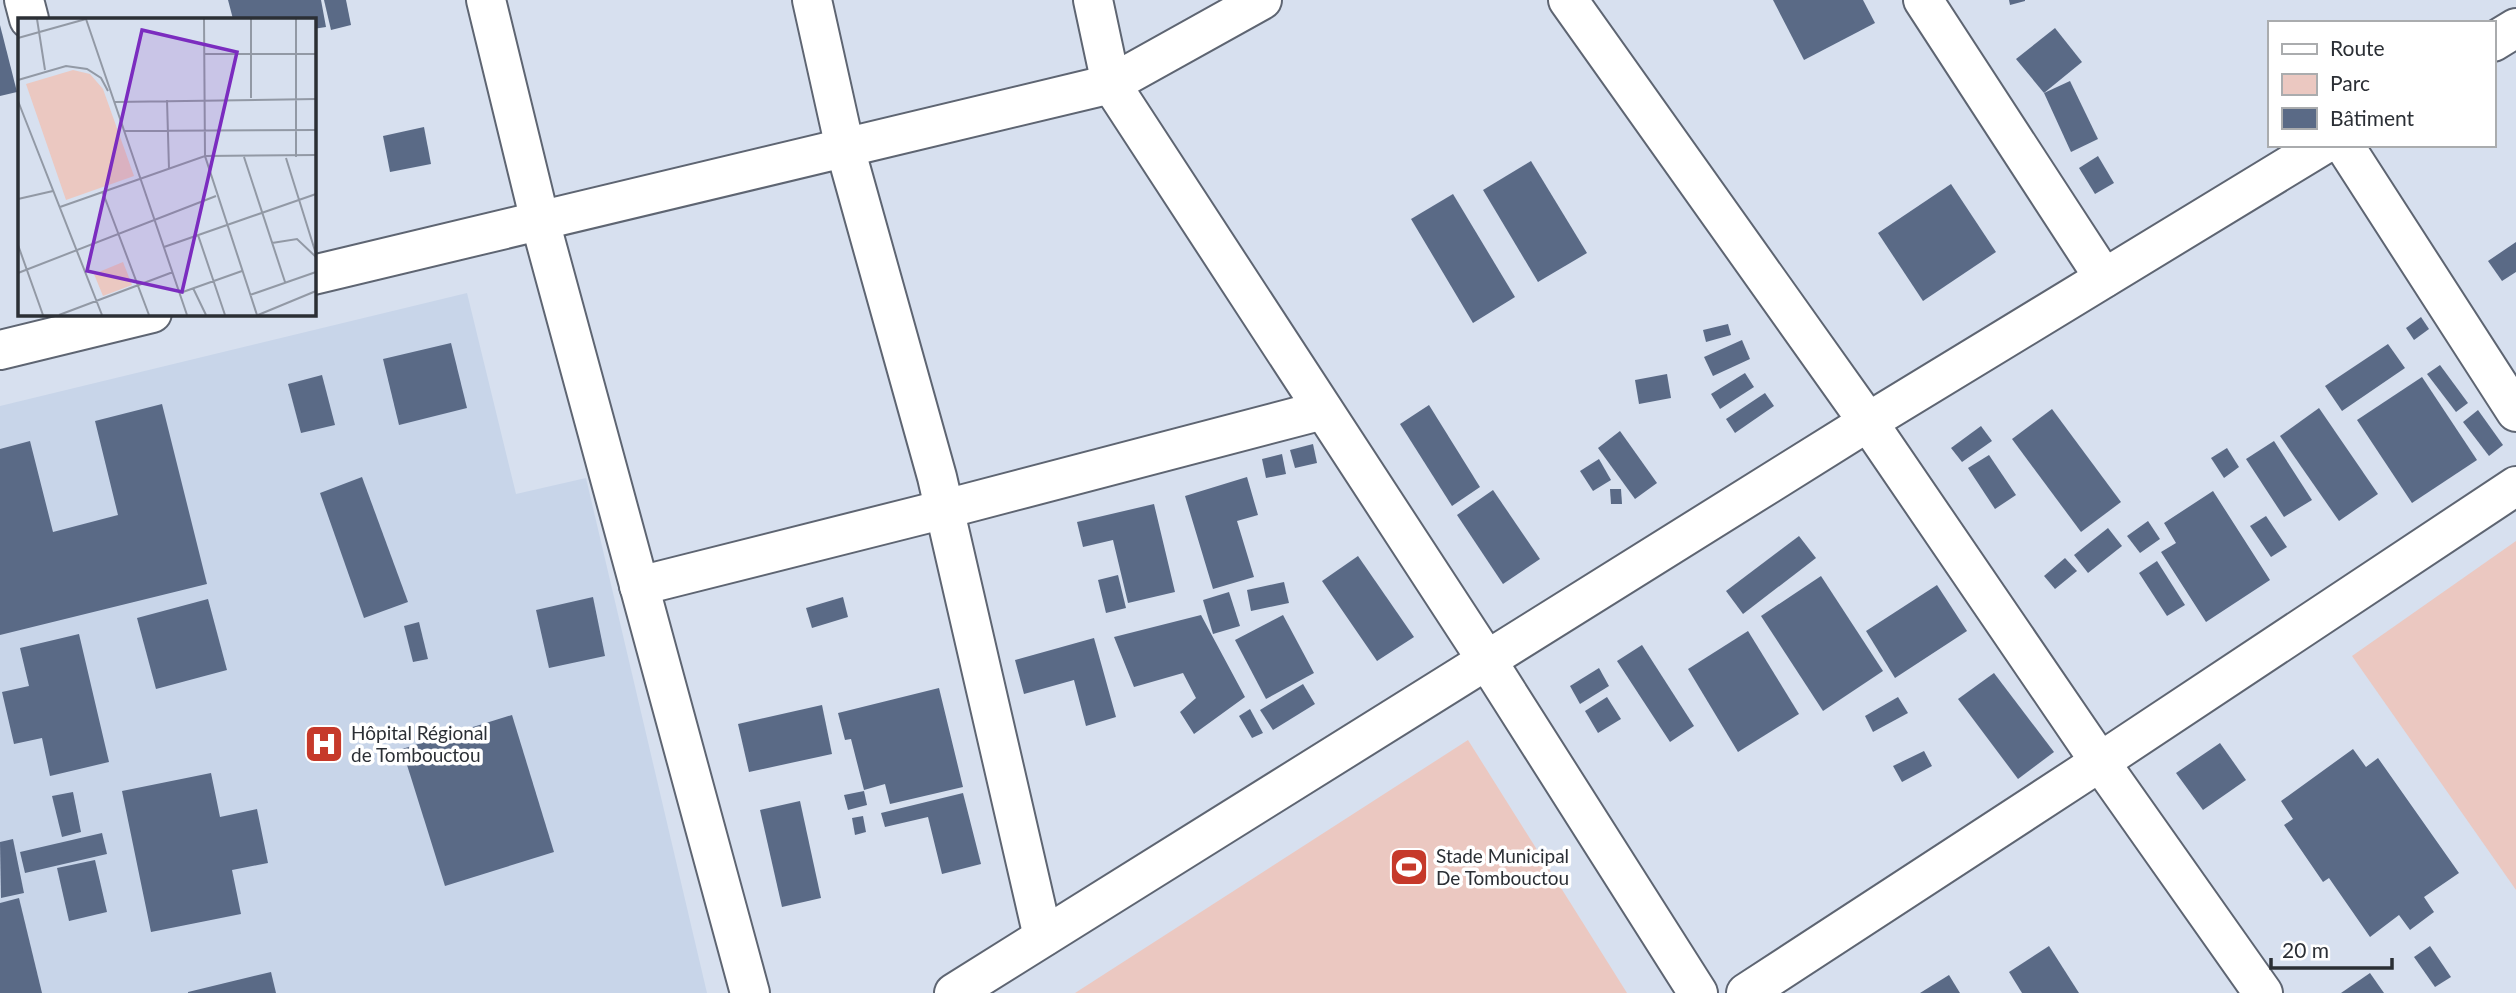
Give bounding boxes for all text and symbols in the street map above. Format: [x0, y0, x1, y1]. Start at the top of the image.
inset map [18, 18, 315, 315]
legend [2268, 21, 2495, 147]
text: Route [2330, 35, 2385, 60]
text: Parc [2330, 70, 2370, 95]
text: Bâtiment [2330, 105, 2415, 130]
place label: Hôpital Régional de Tombouctou [351, 721, 488, 766]
hospital icon: Hôpital Régional de Tombouctou [303, 723, 345, 765]
place label: Stade Municipal De Tombouctou [1436, 844, 1569, 889]
sports icon: Stade Municipal De Tombouctou [1388, 846, 1430, 888]
scale bar [2271, 926, 2392, 970]
text: 20 m [2282, 937, 2329, 962]

